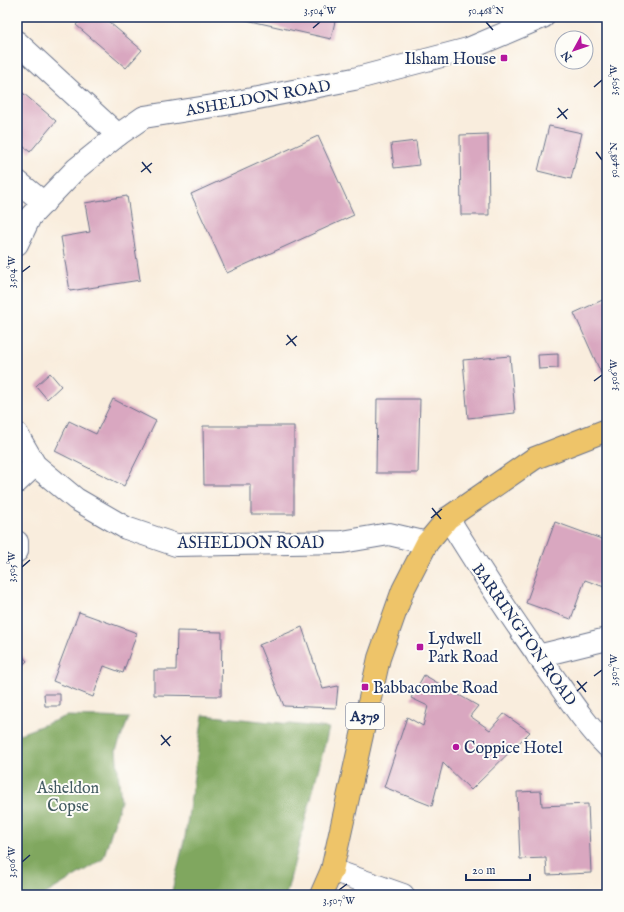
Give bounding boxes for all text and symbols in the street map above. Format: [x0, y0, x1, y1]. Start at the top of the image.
text: 3.504°W [304, 5, 336, 18]
text: 50.468°N [468, 5, 504, 18]
north arrow [554, 30, 594, 70]
text: N [558, 47, 576, 65]
place label: Ilsham House [405, 50, 496, 70]
marker: Ilsham House [499, 53, 509, 63]
text: 3.505°W [608, 64, 621, 95]
street label: ASHELDON ROAD [183, 76, 333, 122]
text: 50.468°N [608, 142, 621, 178]
text: 3.504°W [6, 256, 19, 288]
text: 3.506°W [608, 359, 621, 391]
street label: ASHELDON ROAD [177, 534, 325, 554]
text: 3.505°W [6, 551, 19, 582]
street label: BARRINGTON ROAD [467, 560, 580, 710]
place label: Lydwell Park Road [428, 630, 499, 668]
marker: Lydwell Park Road [415, 642, 425, 652]
text: 3.507°W [608, 654, 621, 686]
place label: Babbacombe Road [373, 679, 498, 699]
marker: Babbacombe Road [360, 682, 370, 692]
road number: A379 [346, 703, 384, 729]
place label: Coppice Hotel [464, 739, 563, 759]
marker: Coppice Hotel [451, 742, 461, 752]
park label: Asheldon Copse [36, 779, 100, 817]
text: 3.506°W [6, 846, 19, 878]
scale bar [466, 856, 530, 882]
text: 20 m [472, 863, 495, 878]
text: 3.507°W [323, 895, 355, 908]

